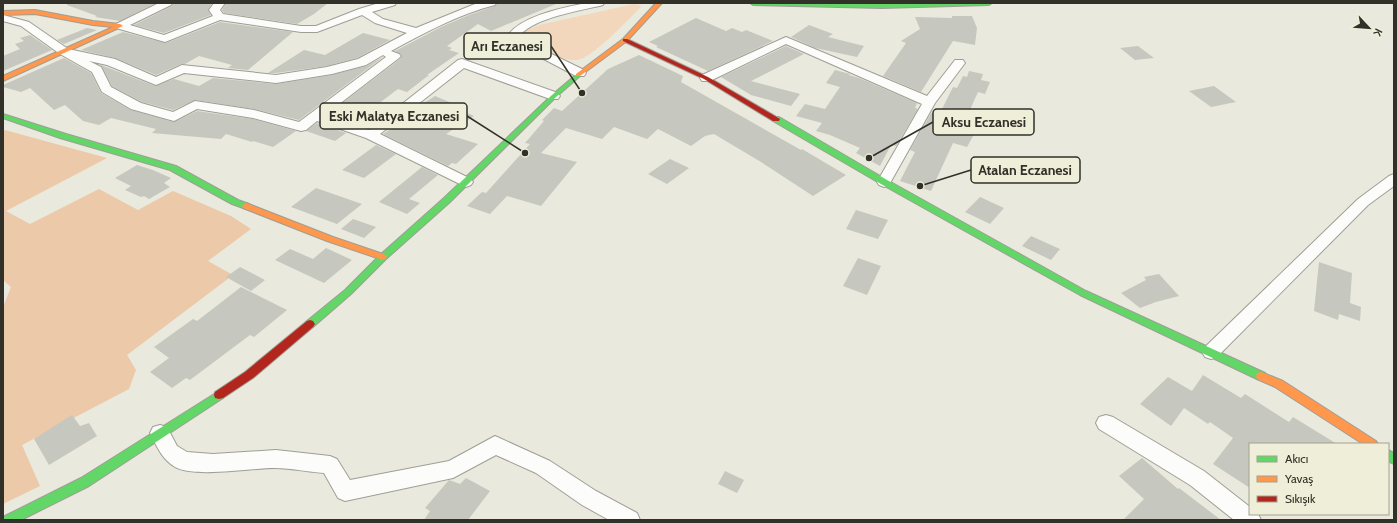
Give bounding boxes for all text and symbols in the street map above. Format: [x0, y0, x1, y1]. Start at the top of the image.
north arrow [1349, 8, 1389, 48]
text: K [1370, 26, 1386, 39]
callout: Arı Eczanesi [464, 33, 551, 59]
text: Arı Eczanesi [471, 37, 543, 55]
callout: Eski Malatya Eczanesi [320, 103, 467, 129]
text: Eski Malatya Eczanesi [329, 107, 459, 125]
callout: Aksu Eczanesi [933, 109, 1034, 135]
text: Aksu Eczanesi [942, 113, 1026, 131]
callout: Atalan Eczanesi [971, 157, 1080, 183]
text: Atalan Eczanesi [978, 161, 1072, 179]
legend [1249, 443, 1389, 515]
text: Akıcı [1285, 451, 1308, 466]
text: Yavaş [1284, 471, 1313, 486]
text: Sıkışık [1285, 491, 1316, 506]

